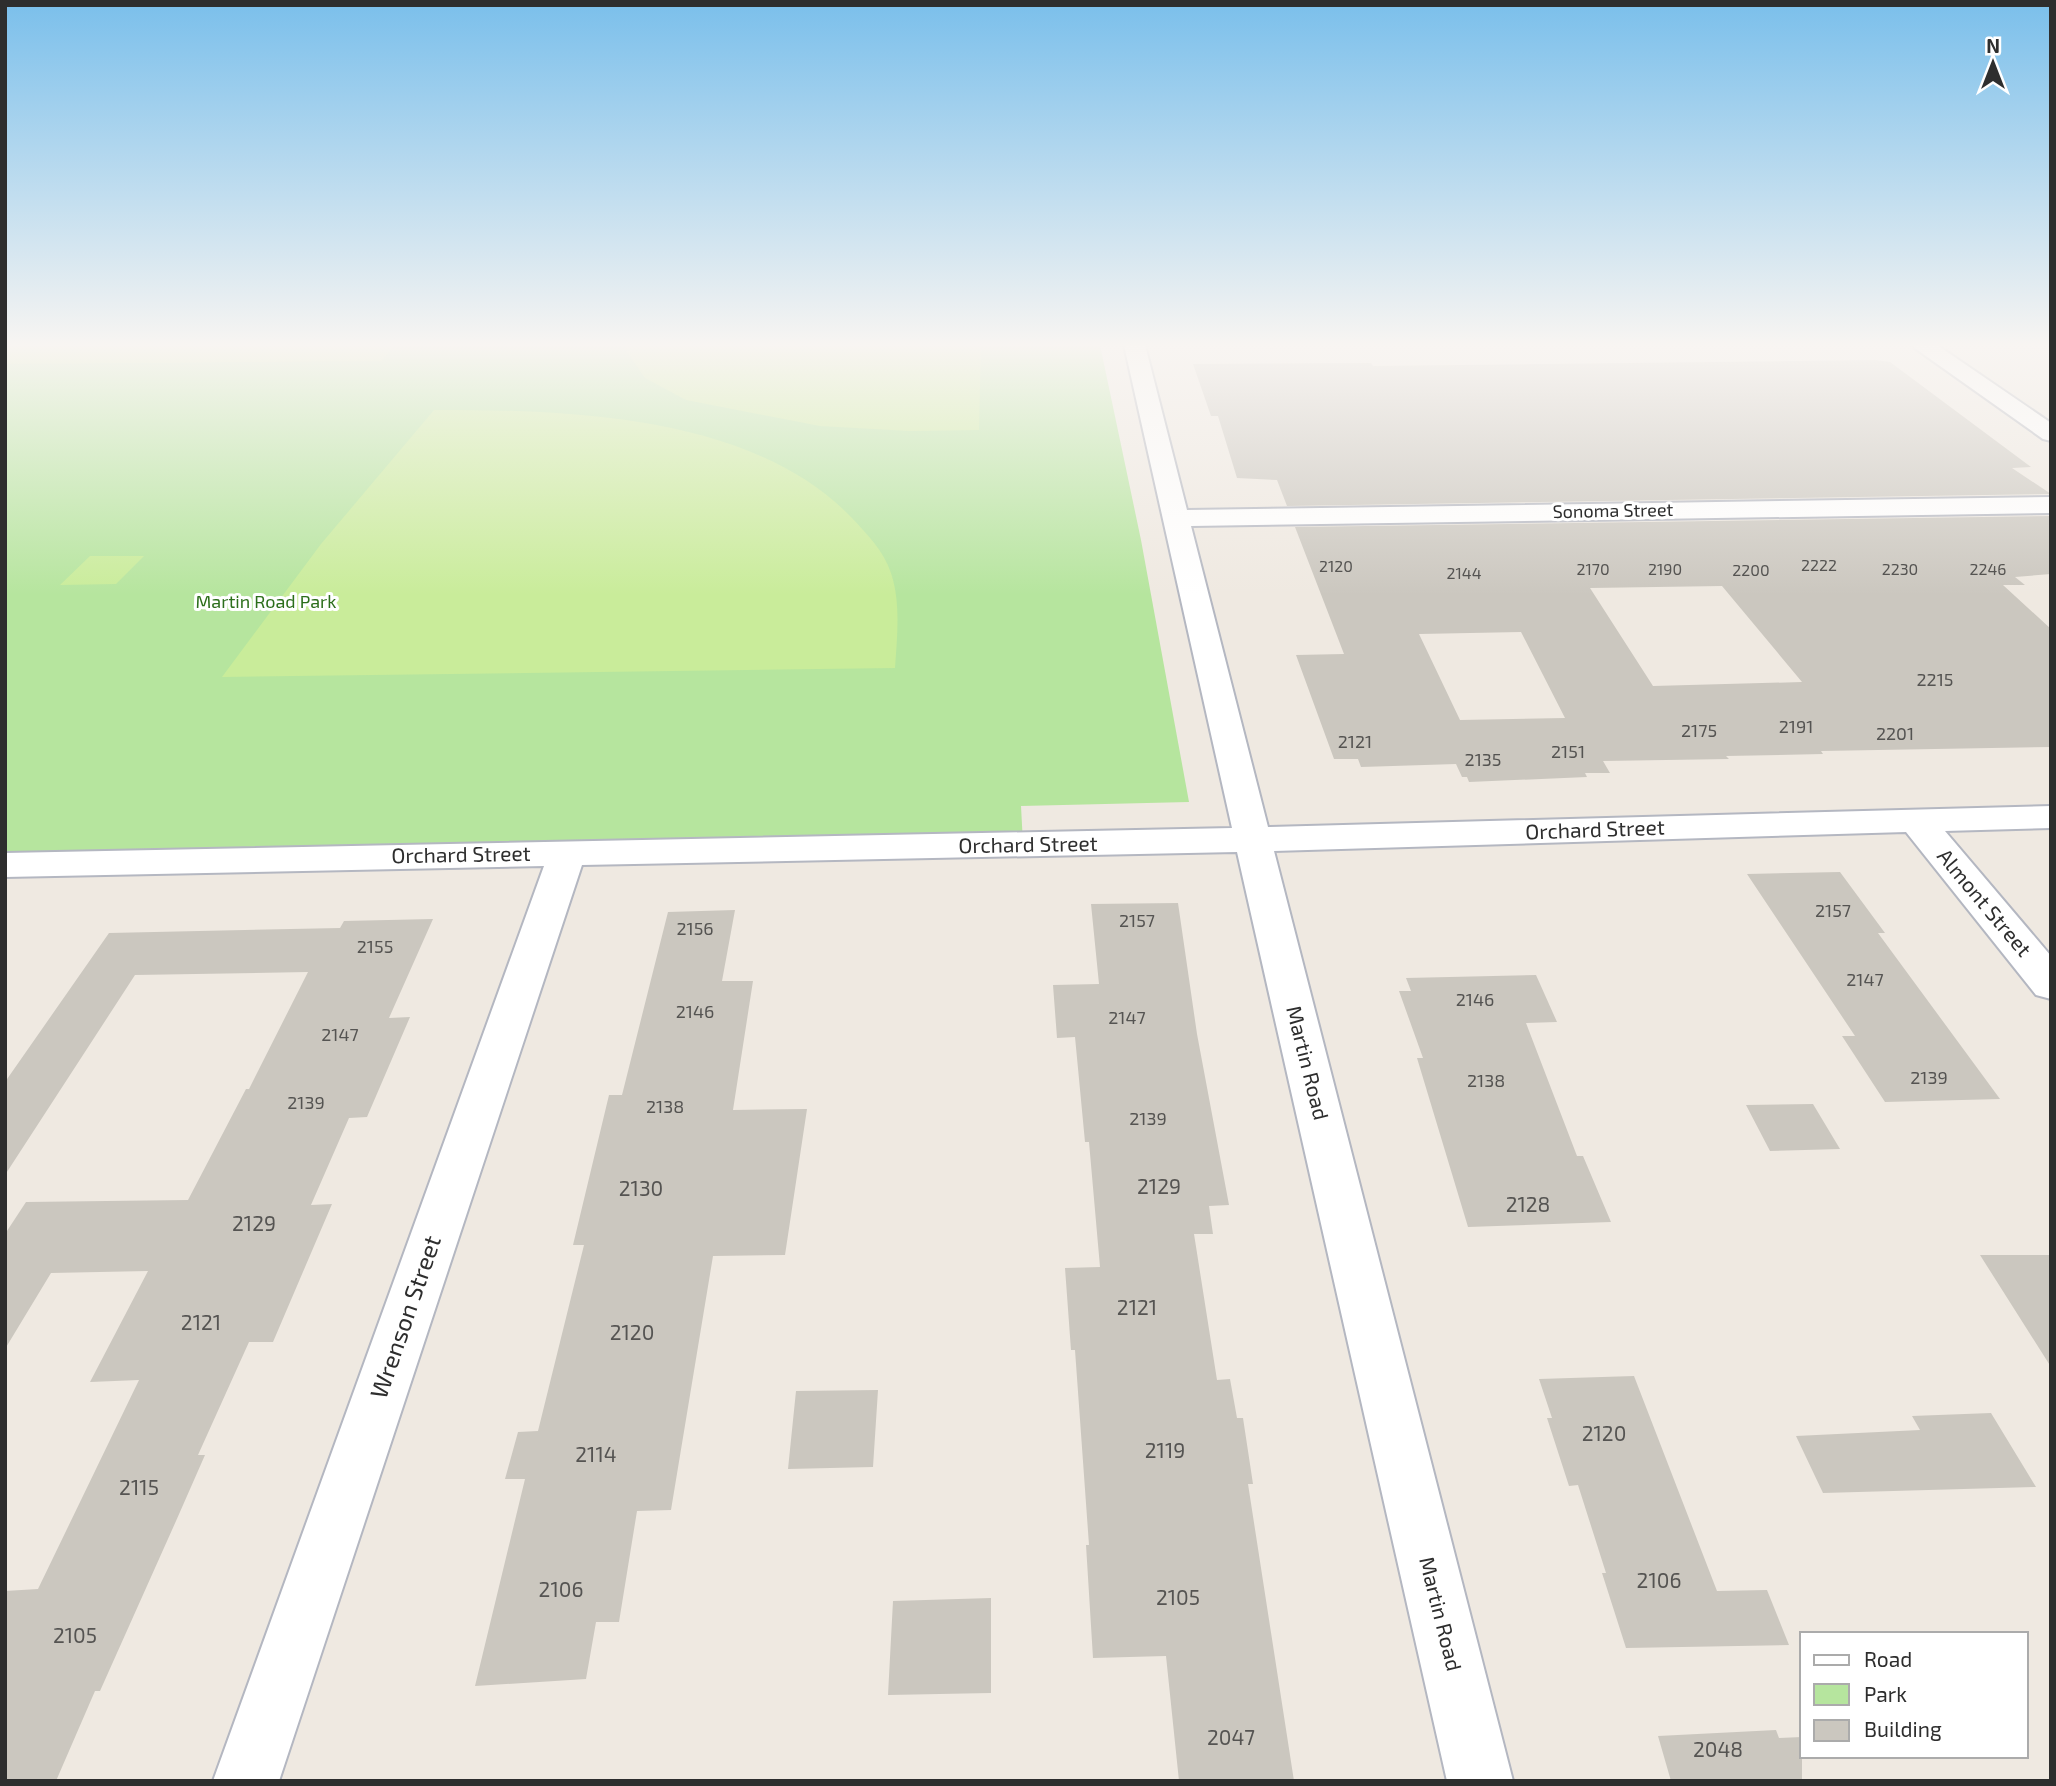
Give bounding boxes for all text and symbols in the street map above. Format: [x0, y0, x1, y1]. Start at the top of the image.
north arrow [1958, 28, 2028, 98]
text: N [1986, 34, 2000, 57]
street label: Sonoma Street [1552, 498, 1674, 522]
house number: 2222 [1801, 555, 1837, 574]
house number: 2120 [1319, 556, 1353, 575]
house number: 2170 [1576, 559, 1610, 578]
house number: 2190 [1648, 559, 1682, 578]
house number: 2230 [1882, 559, 1918, 578]
house number: 2246 [1970, 559, 2006, 578]
house number: 2200 [1732, 560, 1770, 579]
house number: 2144 [1446, 563, 1482, 582]
park label: Martin Road Park [196, 590, 336, 612]
house number: 2215 [1916, 668, 1954, 690]
house number: 2191 [1779, 715, 1813, 737]
house number: 2175 [1681, 719, 1717, 741]
house number: 2201 [1876, 722, 1914, 744]
house number: 2121 [1338, 730, 1372, 752]
house number: 2151 [1551, 740, 1585, 762]
house number: 2135 [1465, 748, 1501, 770]
street label: Orchard Street [1525, 814, 1665, 843]
street label: Orchard Street [958, 830, 1098, 857]
street label: Orchard Street [391, 840, 531, 867]
street label: Almont Street [1933, 843, 2037, 961]
house number: 2157 [1815, 899, 1851, 921]
house number: 2157 [1119, 909, 1155, 931]
house number: 2156 [676, 917, 714, 939]
house number: 2155 [357, 935, 393, 957]
house number: 2147 [1846, 968, 1884, 990]
house number: 2146 [1456, 988, 1494, 1010]
house number: 2146 [676, 1000, 714, 1022]
street label: Martin Road [1282, 1003, 1335, 1122]
house number: 2147 [1108, 1006, 1146, 1028]
house number: 2147 [321, 1023, 359, 1045]
house number: 2139 [1910, 1066, 1948, 1088]
house number: 2138 [1467, 1069, 1505, 1091]
house number: 2139 [287, 1091, 325, 1113]
house number: 2138 [646, 1095, 684, 1117]
house number: 2139 [1129, 1107, 1167, 1129]
house number: 2129 [1137, 1173, 1181, 1198]
house number: 2130 [619, 1175, 663, 1200]
house number: 2128 [1506, 1191, 1550, 1216]
house number: 2129 [232, 1210, 276, 1235]
street label: Wrenson Street [363, 1231, 446, 1402]
house number: 2121 [1117, 1294, 1157, 1319]
house number: 2121 [181, 1309, 221, 1334]
house number: 2120 [610, 1319, 654, 1344]
house number: 2120 [1582, 1420, 1626, 1445]
house number: 2119 [1145, 1437, 1185, 1462]
house number: 2114 [575, 1441, 617, 1466]
house number: 2115 [119, 1474, 159, 1499]
street label: Martin Road [1415, 1554, 1468, 1673]
house number: 2106 [1637, 1567, 1681, 1592]
house number: 2106 [539, 1576, 583, 1601]
house number: 2105 [1156, 1584, 1200, 1609]
house number: 2105 [53, 1622, 97, 1647]
legend [1800, 1632, 2028, 1758]
text: Road [1864, 1646, 1912, 1671]
text: Park [1864, 1681, 1907, 1706]
text: Building [1864, 1716, 1942, 1741]
house number: 2047 [1207, 1724, 1255, 1749]
house number: 2048 [1693, 1736, 1743, 1761]

